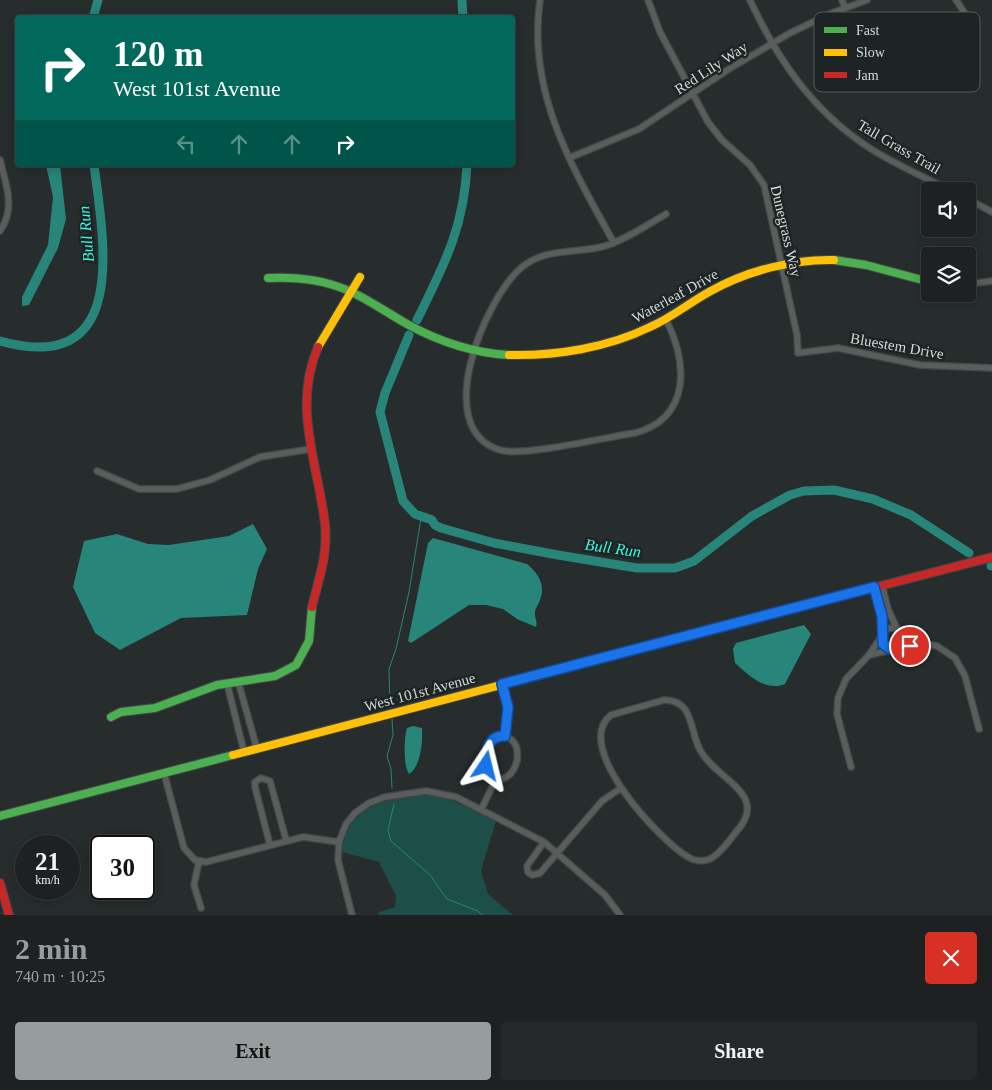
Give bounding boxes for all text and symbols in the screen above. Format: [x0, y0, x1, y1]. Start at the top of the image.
legend [814, 12, 980, 92]
text: Fast [856, 23, 879, 38]
icon: right [30, 35, 95, 100]
text: 120 m [113, 35, 203, 74]
street label: Red Lily Way [672, 38, 751, 97]
text: Slow [856, 45, 886, 60]
text: Jam [856, 68, 879, 83]
text: West 101st Avenue [113, 76, 281, 101]
street label: Tall Grass Trail [855, 117, 943, 177]
icon: left [172, 130, 200, 158]
icon: ahead [225, 130, 253, 158]
icon: ahead [278, 130, 306, 158]
icon: right [331, 130, 359, 158]
map controls [921, 182, 976, 302]
button: sound [921, 182, 976, 237]
street label: Dunegrass Way [768, 183, 804, 279]
water label: Bull Run [75, 205, 97, 263]
button: layers [921, 247, 976, 302]
street label: Waterleaf Drive [629, 266, 721, 326]
street label: Bluestem Drive [849, 330, 945, 362]
water label: Bull Run [584, 536, 642, 560]
pin [889, 625, 931, 667]
icon: arrive [896, 632, 924, 660]
street label: West 101st Avenue [363, 669, 478, 715]
position arrow [459, 739, 511, 791]
speed limit sign: 30 [90, 835, 155, 900]
text: 21 [35, 848, 60, 875]
text: km/h [35, 873, 60, 887]
text: 2 min [15, 932, 88, 965]
button: close [925, 932, 977, 984]
text: 740 m · 10:25 [15, 968, 105, 985]
button: Exit [15, 1022, 491, 1080]
button: Share [501, 1022, 977, 1080]

